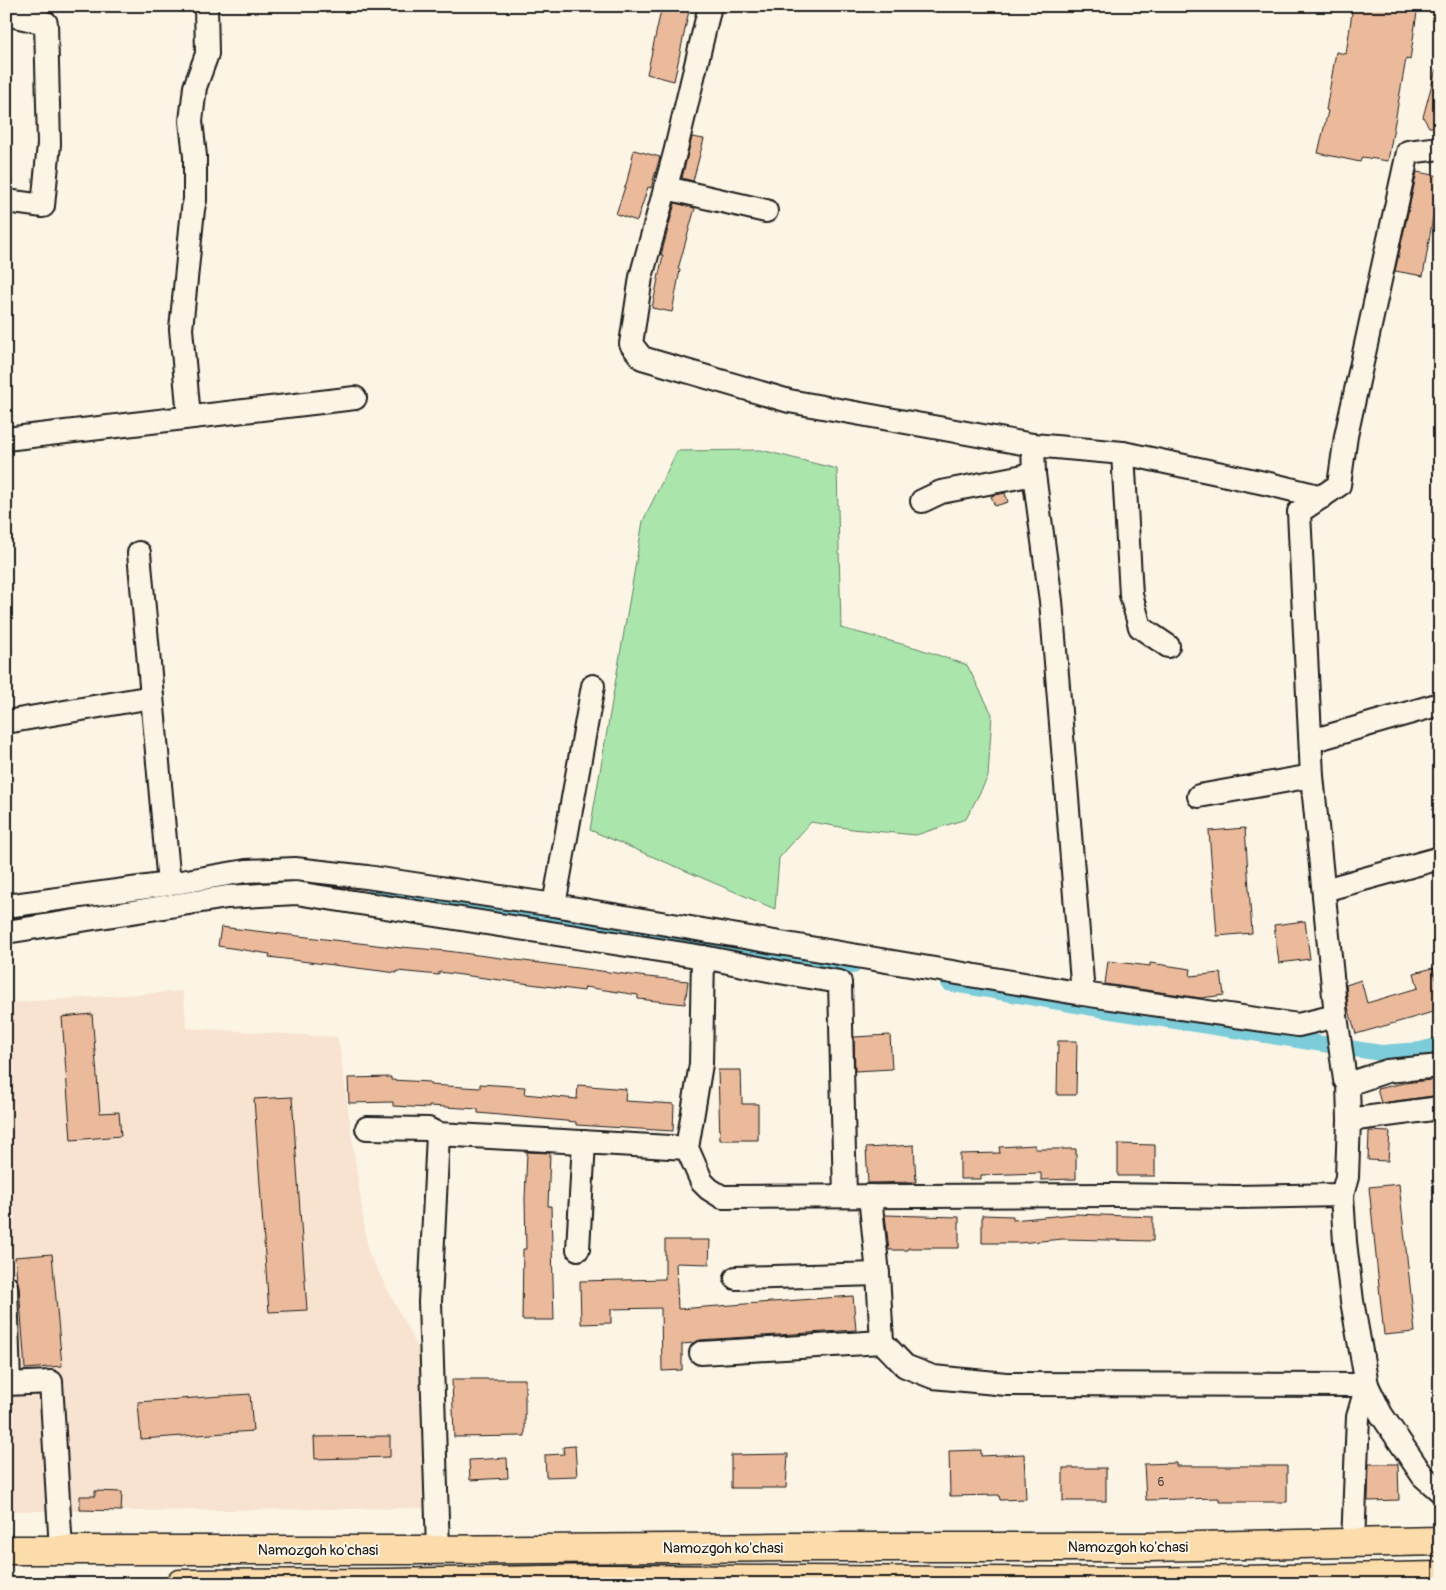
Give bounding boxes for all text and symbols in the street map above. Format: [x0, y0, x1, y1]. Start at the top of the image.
house number: 6 [1158, 1475, 1165, 1490]
street label: Namozgoh ko'chasi [1068, 1538, 1189, 1557]
street label: Namozgoh ko'chasi [663, 1539, 784, 1558]
street label: Namozgoh ko'chasi [258, 1541, 379, 1560]

